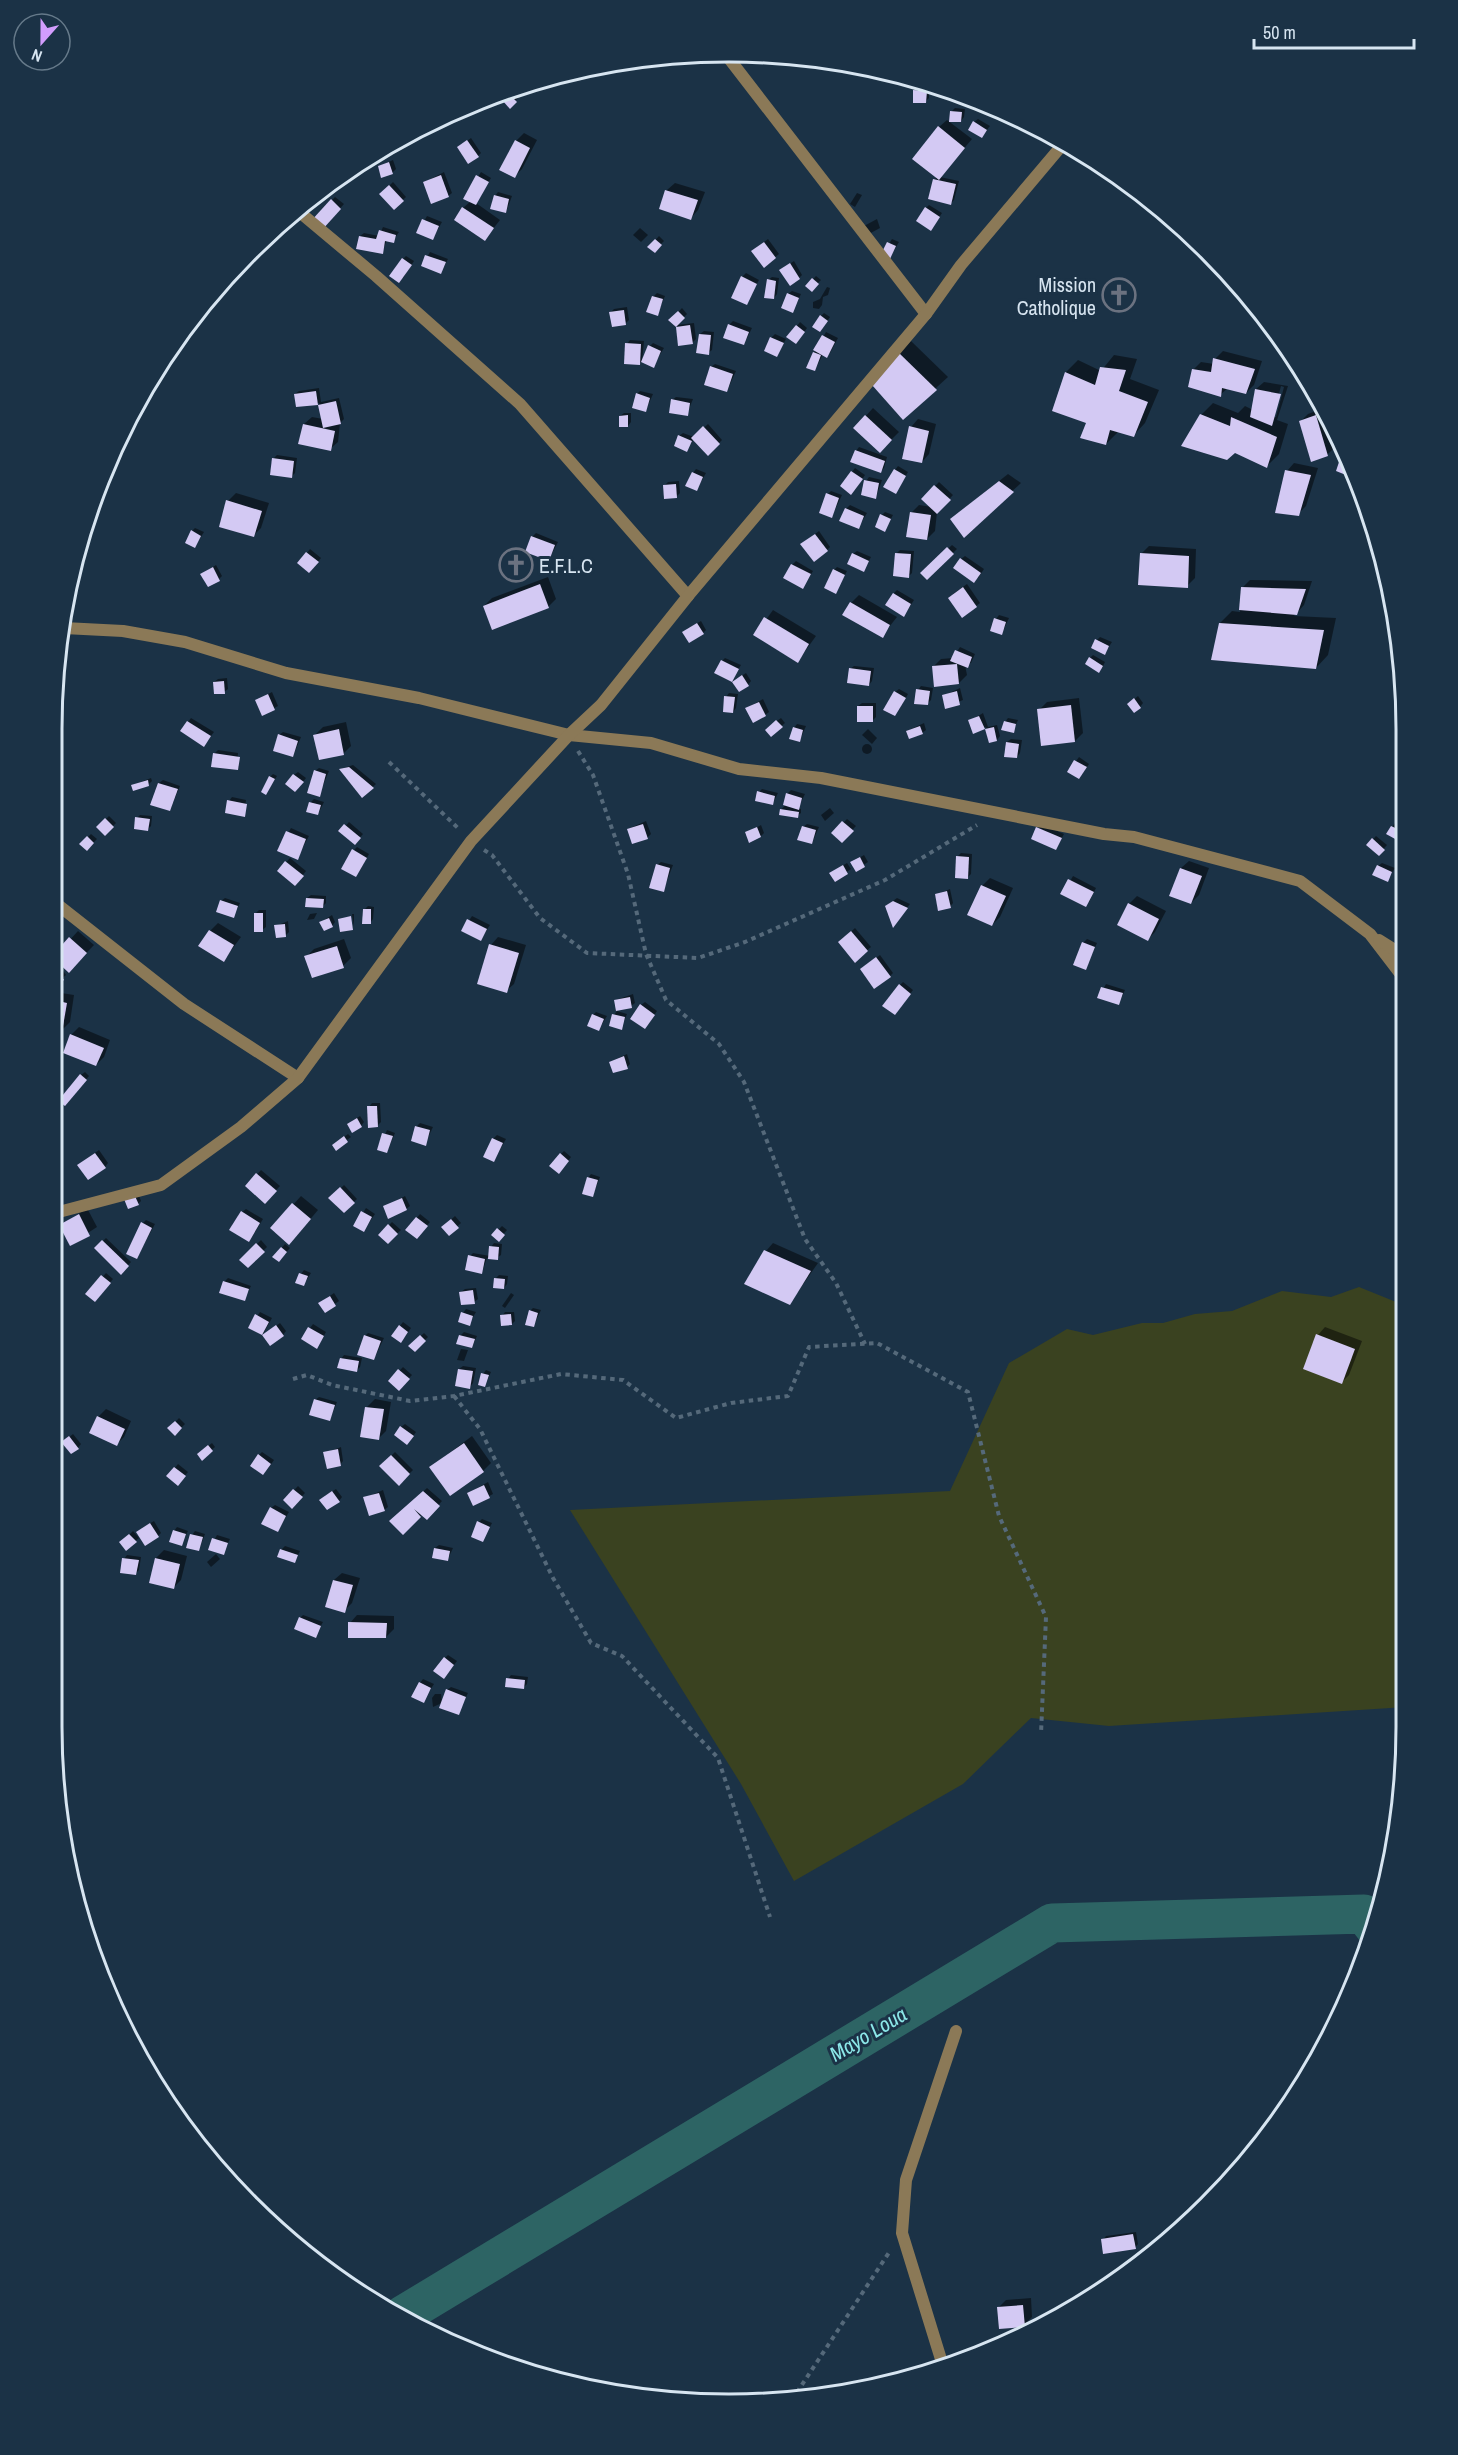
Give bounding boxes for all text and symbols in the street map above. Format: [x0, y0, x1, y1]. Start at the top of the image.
north arrow [12, 12, 72, 72]
scale bar [1254, 12, 1414, 50]
text: 50 m [1263, 20, 1296, 45]
text: N [28, 44, 45, 68]
place label: Mission Catholique [1017, 271, 1096, 321]
church icon: Mission Catholique [1101, 277, 1137, 313]
church icon: E.F.L.C [498, 547, 534, 583]
place label: E.F.L.C [539, 552, 593, 579]
water label: Mayo Loua [824, 2000, 912, 2068]

